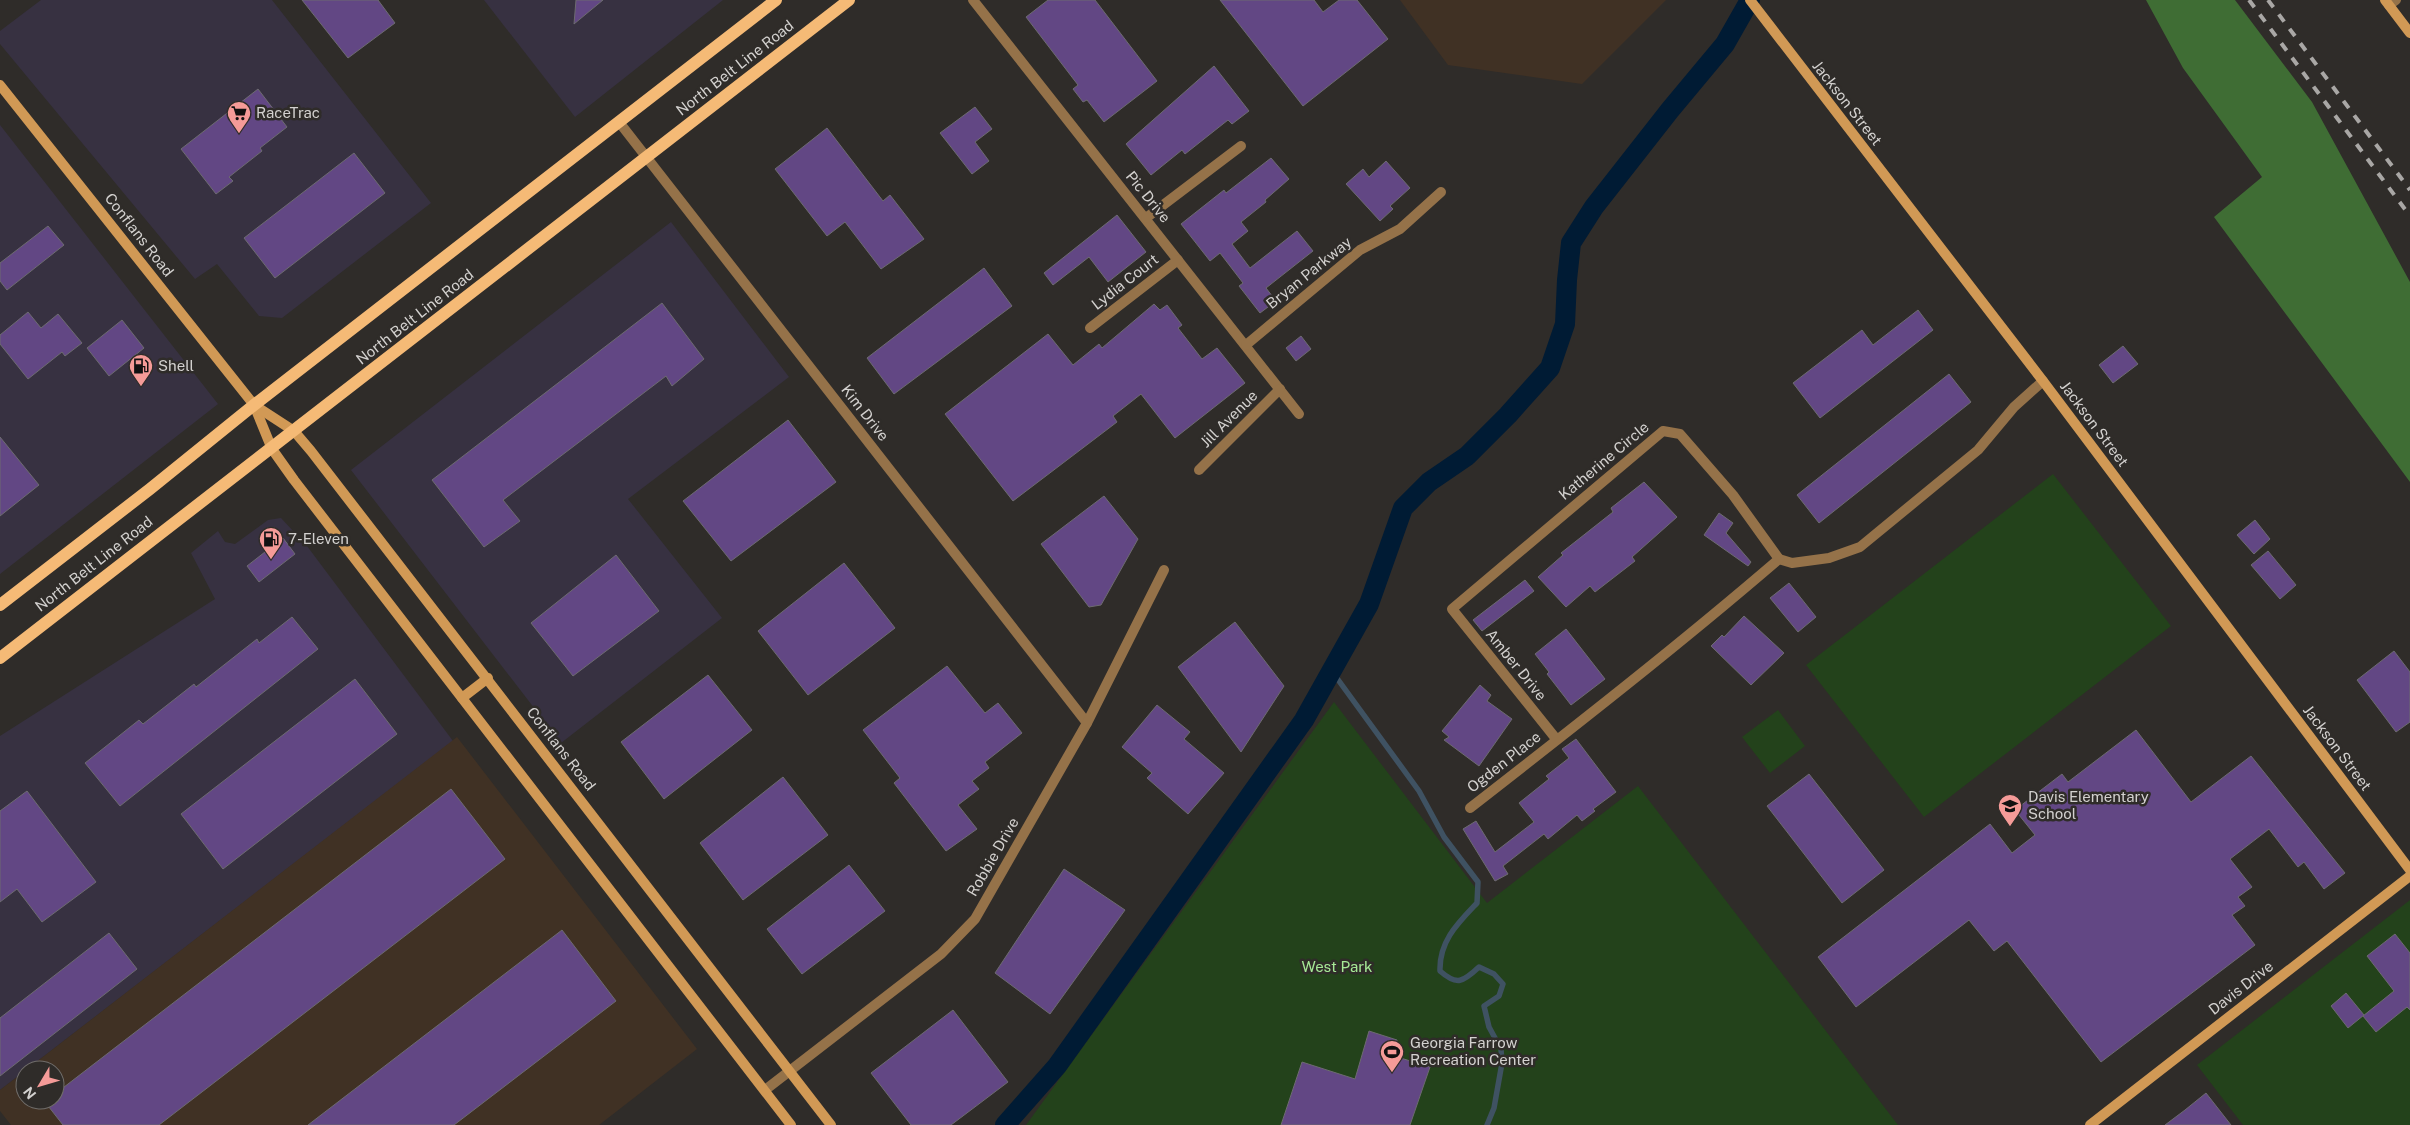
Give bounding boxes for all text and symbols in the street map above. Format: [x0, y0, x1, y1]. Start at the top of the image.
street label: North Belt Line Road [673, 17, 797, 119]
street label: Jackson Street [1809, 57, 1886, 148]
supermarket icon: RaceTrac [226, 100, 252, 134]
place label: RaceTrac [256, 104, 320, 121]
street label: Pic Drive [1123, 168, 1174, 226]
street label: Conflans Road [102, 190, 177, 280]
street label: Bryan Parkway [1263, 233, 1355, 312]
street label: Lydia Court [1088, 250, 1161, 313]
street label: North Belt Line Road [353, 266, 477, 368]
fuel station icon: Shell [128, 353, 154, 387]
place label: Shell [158, 357, 194, 374]
street label: Jackson Street [2057, 378, 2132, 470]
street label: Kim Drive [838, 381, 893, 444]
street label: Jill Avenue [1197, 387, 1261, 451]
street label: Katherine Circle [1555, 418, 1652, 503]
street label: North Belt Line Road [32, 513, 156, 615]
fuel station icon: 7-Eleven [258, 526, 284, 560]
place label: 7-Eleven [288, 530, 349, 547]
street label: Amber Drive [1483, 626, 1550, 704]
street label: Jackson Street [2300, 702, 2375, 794]
street label: Conflans Road [524, 704, 599, 794]
street label: Ogden Place [1464, 728, 1544, 796]
place label: Davis Elementary School [2028, 788, 2149, 822]
school or university icon: Davis Elementary School [1997, 793, 2023, 827]
street label: Robbie Drive [963, 814, 1022, 899]
street label: Davis Drive [2205, 957, 2276, 1018]
park label: West Park [1302, 958, 1372, 975]
place label: Georgia Farrow Recreation Center [1410, 1034, 1536, 1068]
sports icon: Georgia Farrow Recreation Center [1379, 1039, 1405, 1073]
north arrow [15, 1060, 65, 1110]
text: N [20, 1084, 39, 1102]

